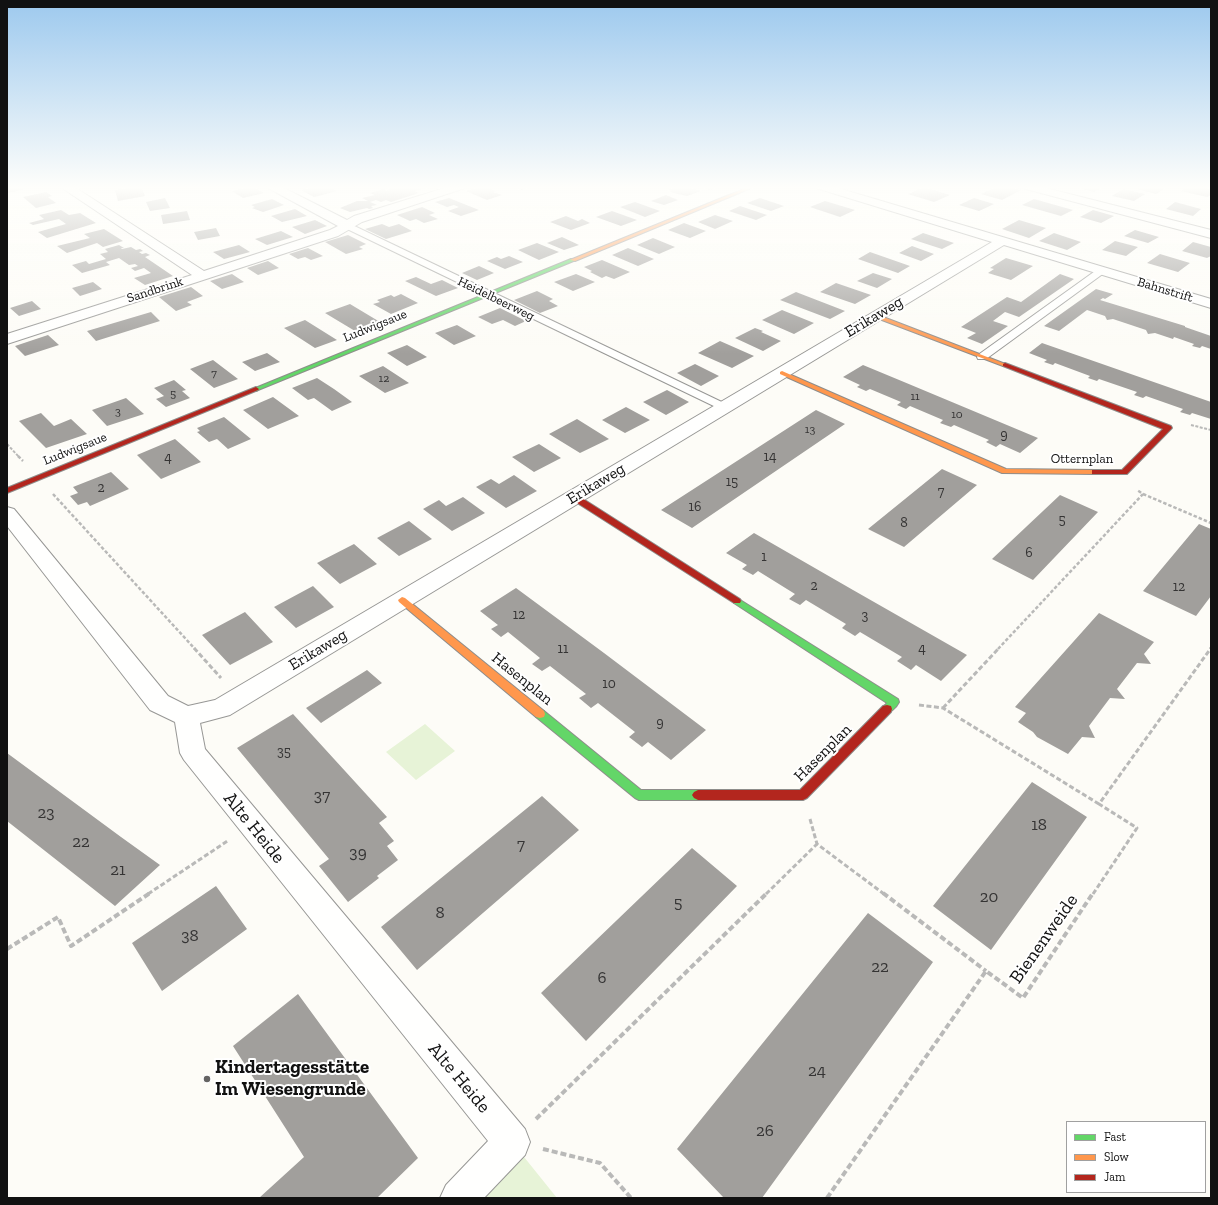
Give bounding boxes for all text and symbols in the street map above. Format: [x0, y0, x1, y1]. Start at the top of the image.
street label: Sandbrink [125, 274, 185, 306]
street label: Heidelbeerweg [455, 274, 537, 324]
street label: Bahnstrift [1135, 274, 1195, 306]
street label: Erikaweg [841, 292, 907, 342]
street label: Ludwigsaue [341, 306, 409, 346]
house number: 7 [211, 367, 217, 381]
house number: 12 [379, 372, 389, 386]
house number: 5 [170, 387, 176, 401]
house number: 11 [910, 390, 920, 404]
house number: 3 [115, 405, 121, 419]
house number: 10 [951, 408, 963, 422]
house number: 13 [805, 423, 815, 437]
house number: 9 [1000, 427, 1008, 443]
street label: Ludwigsaue [41, 429, 109, 469]
house number: 14 [764, 449, 776, 465]
house number: 4 [164, 450, 172, 466]
street label: Otternplan [1051, 451, 1113, 467]
street label: Erikaweg [563, 459, 629, 509]
house number: 15 [726, 474, 738, 490]
house number: 2 [97, 480, 105, 496]
house number: 7 [938, 484, 944, 500]
house number: 16 [689, 499, 701, 515]
house number: 5 [1058, 512, 1066, 528]
house number: 8 [900, 515, 908, 531]
house number: 6 [1025, 545, 1033, 561]
house number: 1 [761, 549, 767, 565]
house number: 2 [810, 578, 818, 594]
house number: 12 [1173, 579, 1185, 595]
house number: 12 [513, 607, 525, 623]
house number: 3 [862, 608, 868, 624]
street label: Erikaweg [285, 625, 351, 675]
house number: 11 [558, 641, 568, 657]
house number: 4 [918, 641, 926, 657]
street label: Hasenplan [487, 648, 557, 710]
house number: 10 [602, 676, 616, 692]
house number: 9 [656, 715, 664, 731]
street label: Hasenplan [790, 720, 856, 786]
house number: 35 [277, 744, 291, 760]
house number: 37 [314, 786, 330, 806]
street label: Alte Heide [218, 788, 290, 868]
house number: 23 [37, 803, 55, 823]
house number: 18 [1031, 815, 1047, 835]
house number: 22 [72, 832, 90, 852]
house number: 7 [517, 835, 525, 855]
house number: 39 [349, 843, 367, 863]
house number: 21 [110, 860, 126, 880]
house number: 20 [980, 887, 998, 907]
street label: Bienenweide [1005, 890, 1083, 988]
house number: 5 [674, 893, 682, 913]
house number: 8 [435, 903, 445, 923]
house number: 38 [181, 926, 199, 946]
house number: 22 [871, 957, 889, 977]
house number: 6 [597, 968, 607, 988]
street label: Alte Heide [423, 1038, 495, 1118]
place label: Kindertagesstätte Im Wiesengrunde [215, 1057, 369, 1101]
house number: 24 [808, 1061, 826, 1081]
marker: Kindertagesstätte Im Wiesengrunde [202, 1074, 212, 1084]
house number: 26 [756, 1121, 774, 1141]
legend [1066, 1121, 1206, 1193]
text: Fast [1104, 1130, 1126, 1144]
text: Slow [1104, 1150, 1129, 1164]
text: Jam [1104, 1170, 1125, 1184]

